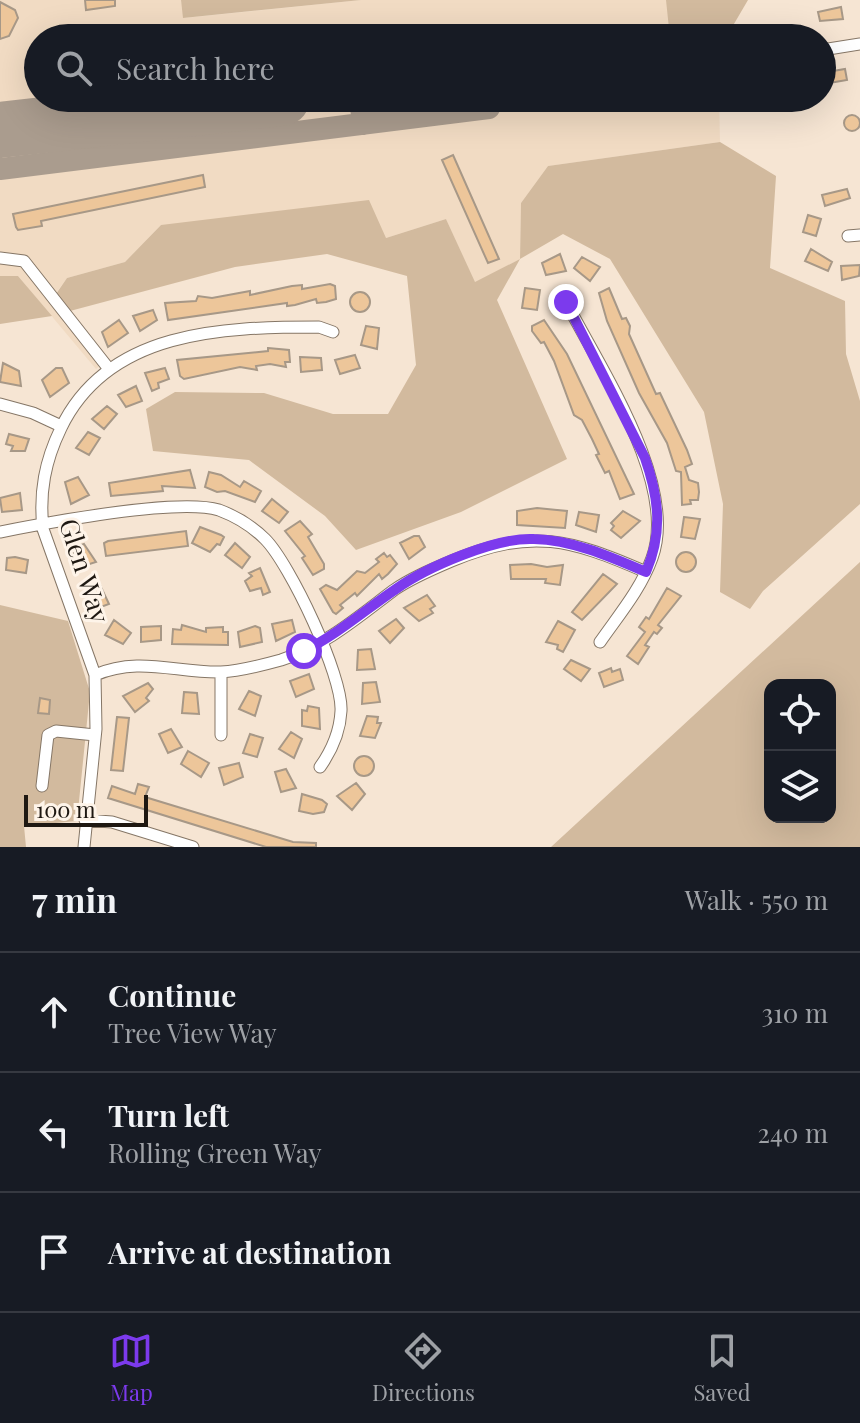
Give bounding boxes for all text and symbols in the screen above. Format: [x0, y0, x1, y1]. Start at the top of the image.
search box [24, 24, 836, 112]
icon: search [52, 46, 96, 90]
text: Search here [116, 48, 275, 88]
route end [548, 284, 584, 320]
street label: Glen Way [52, 514, 119, 627]
route start [286, 633, 322, 669]
map controls [764, 679, 836, 823]
button: locate [764, 679, 836, 751]
button: layers [764, 751, 836, 823]
scale bar [24, 791, 148, 827]
text: 100 m [36, 794, 96, 824]
text: 7 min [32, 876, 117, 922]
text: Walk · 550 m [685, 882, 828, 917]
text: Continue [108, 975, 236, 1015]
icon: ahead [32, 990, 76, 1034]
text: 310 m [761, 995, 828, 1030]
text: Tree View Way [108, 1015, 277, 1050]
text: Turn left [108, 1095, 229, 1135]
icon: left [32, 1110, 76, 1154]
text: 240 m [758, 1115, 828, 1150]
text: Rolling Green Way [108, 1135, 322, 1170]
icon: arrive [32, 1230, 76, 1274]
text: Arrive at destination [108, 1232, 391, 1272]
tab: Map [109, 1329, 153, 1407]
tab: Directions [372, 1329, 475, 1407]
tab: Saved [693, 1329, 751, 1407]

